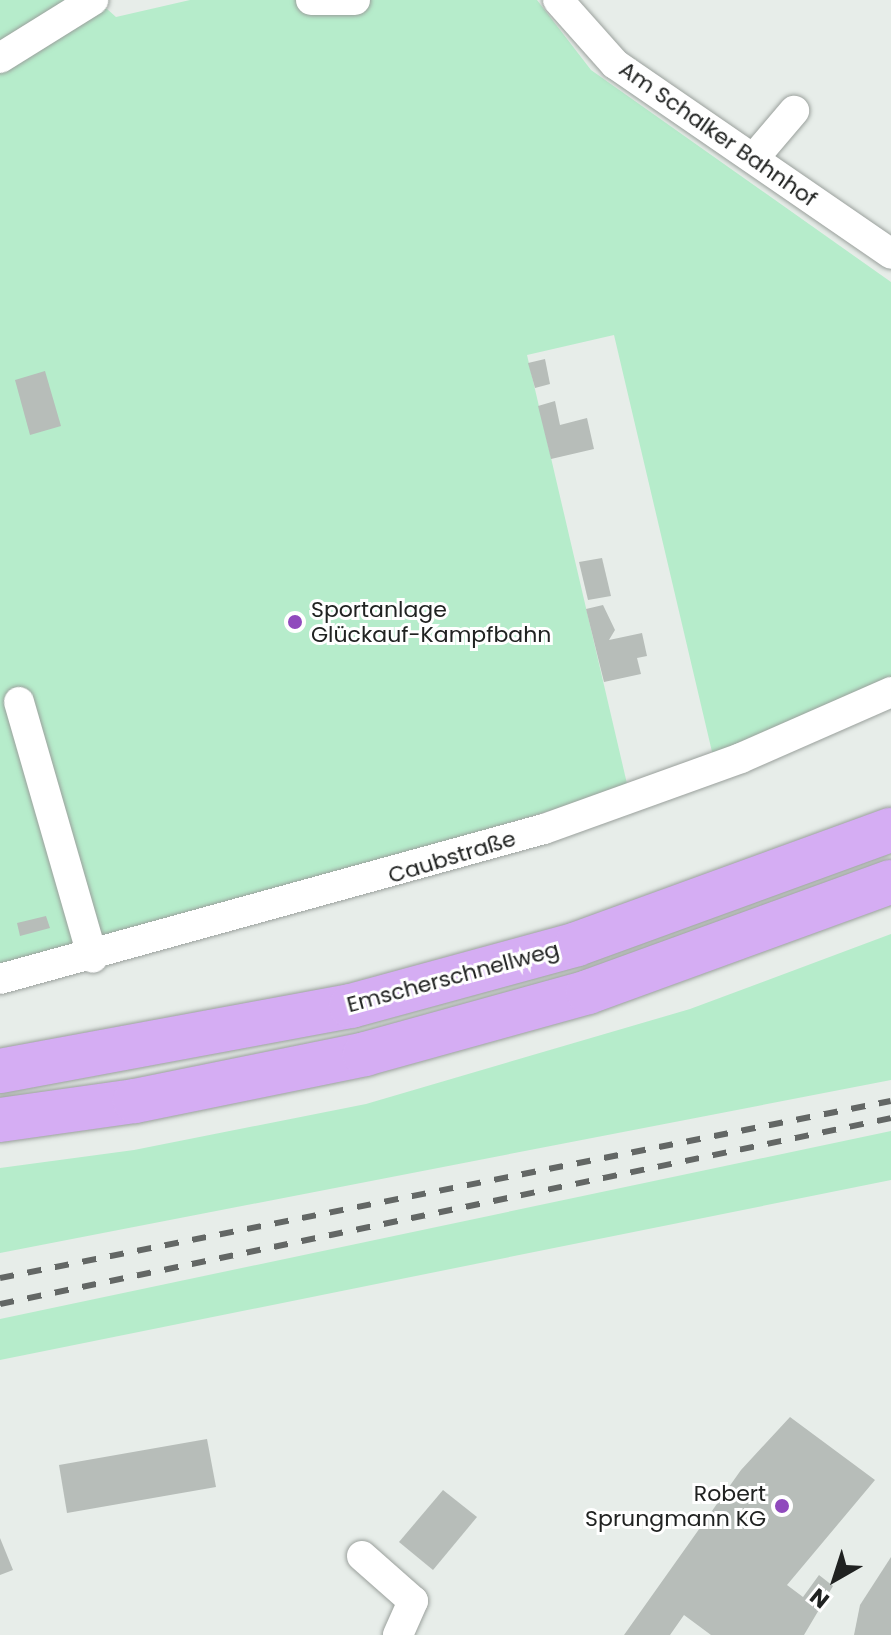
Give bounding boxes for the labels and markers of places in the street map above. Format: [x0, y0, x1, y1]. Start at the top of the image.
place label: Sportanlage Glückauf-Kampfbahn [311, 596, 551, 648]
marker: Sportanlage Glückauf-Kampfbahn [286, 613, 304, 631]
place label: Robert Sprungmann KG [585, 1480, 766, 1532]
marker: Robert Sprungmann KG [773, 1497, 791, 1515]

